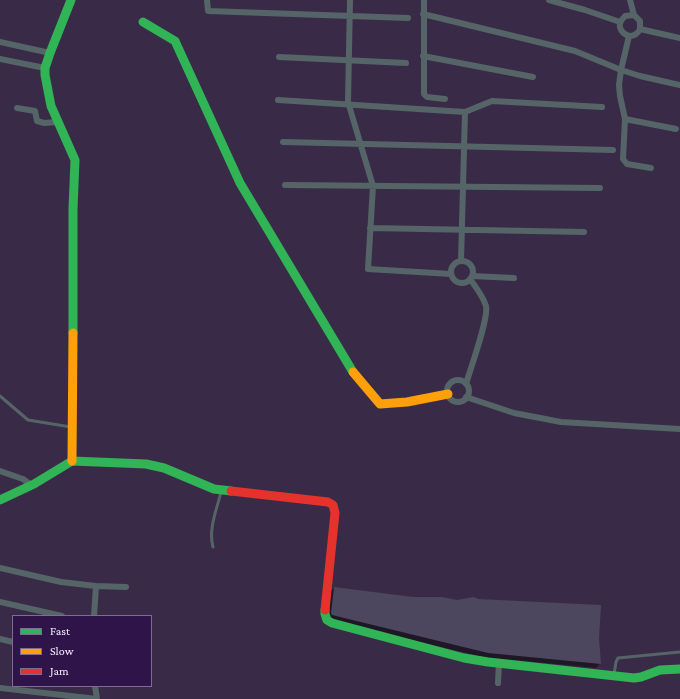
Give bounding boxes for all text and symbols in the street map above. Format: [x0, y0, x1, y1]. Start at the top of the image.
legend [12, 615, 152, 687]
text: Fast [50, 624, 70, 638]
text: Slow [50, 644, 74, 658]
text: Jam [50, 664, 69, 678]

